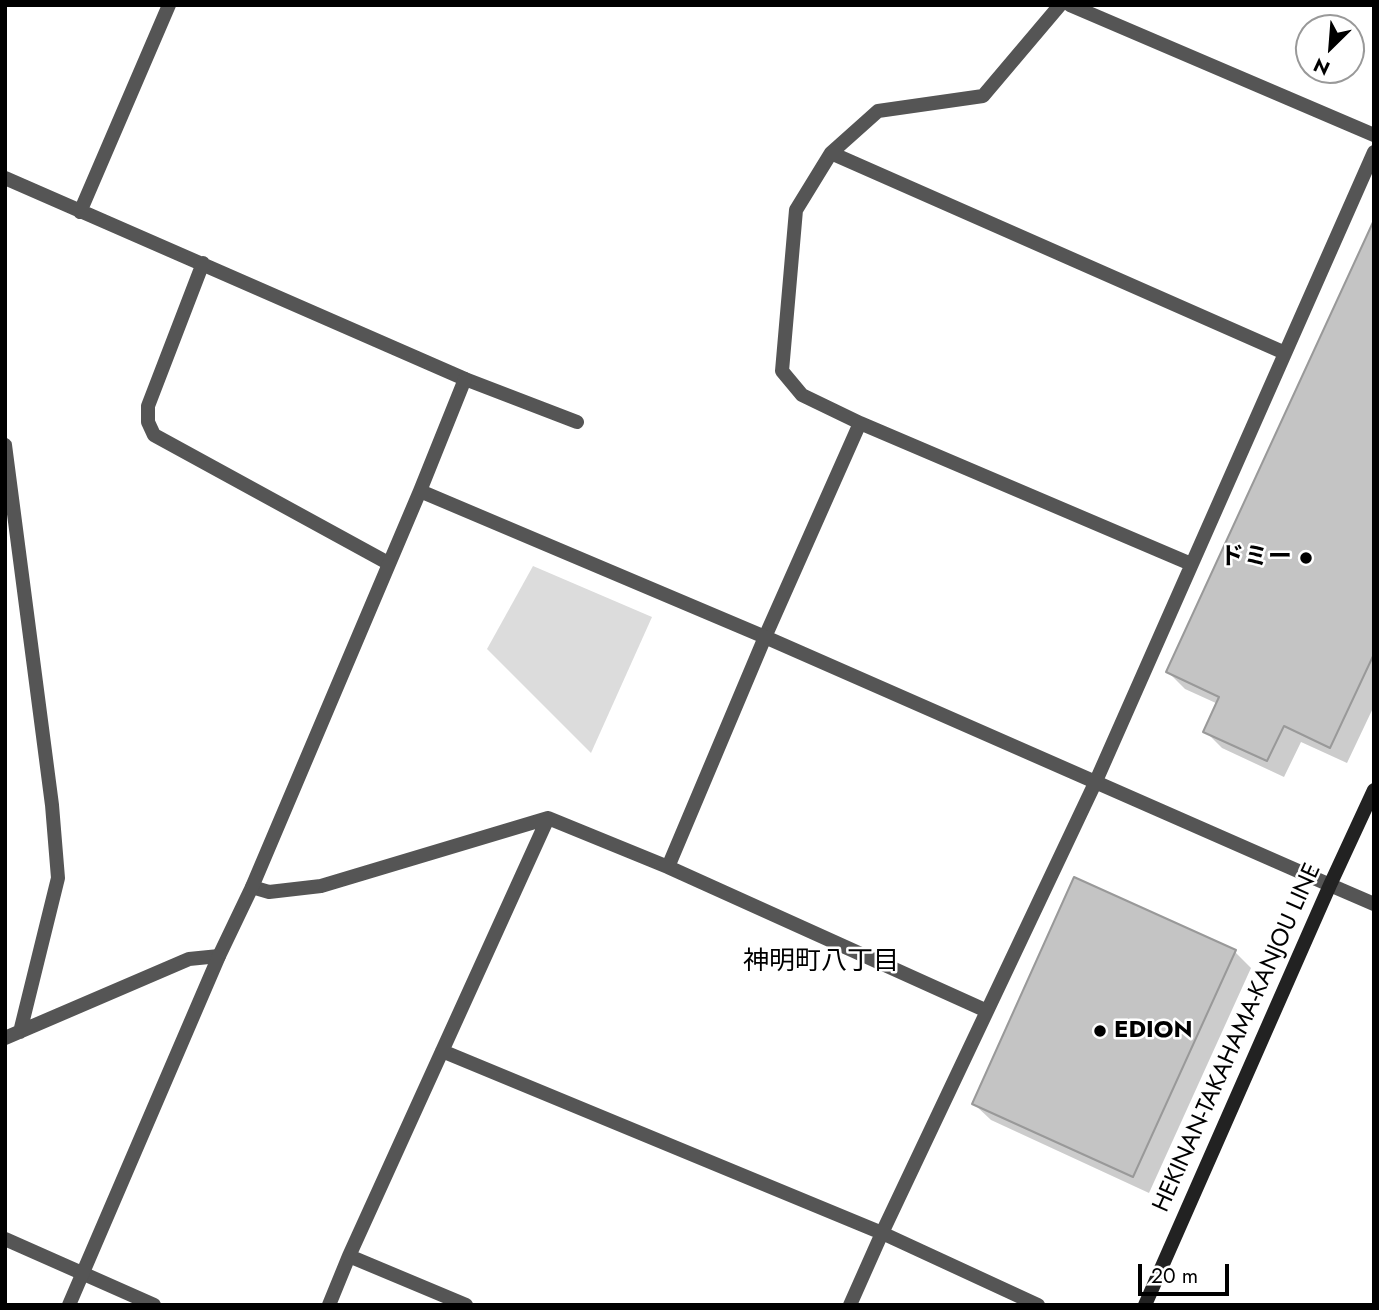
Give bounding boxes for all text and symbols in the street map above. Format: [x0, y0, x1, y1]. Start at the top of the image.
north arrow [1295, 14, 1365, 84]
text: N [1309, 51, 1334, 82]
place label: ドミー [1220, 544, 1292, 572]
marker: ドミー [1298, 550, 1314, 566]
street label: HEKINAN-TAKAHAMA-KANJOU LINE [1148, 859, 1328, 1217]
district label: 神明町八丁目 [743, 947, 899, 979]
place label: EDION [1114, 1017, 1193, 1045]
marker: EDION [1092, 1023, 1108, 1039]
scale bar [1141, 1250, 1232, 1294]
text: 20 m [1151, 1261, 1198, 1291]

